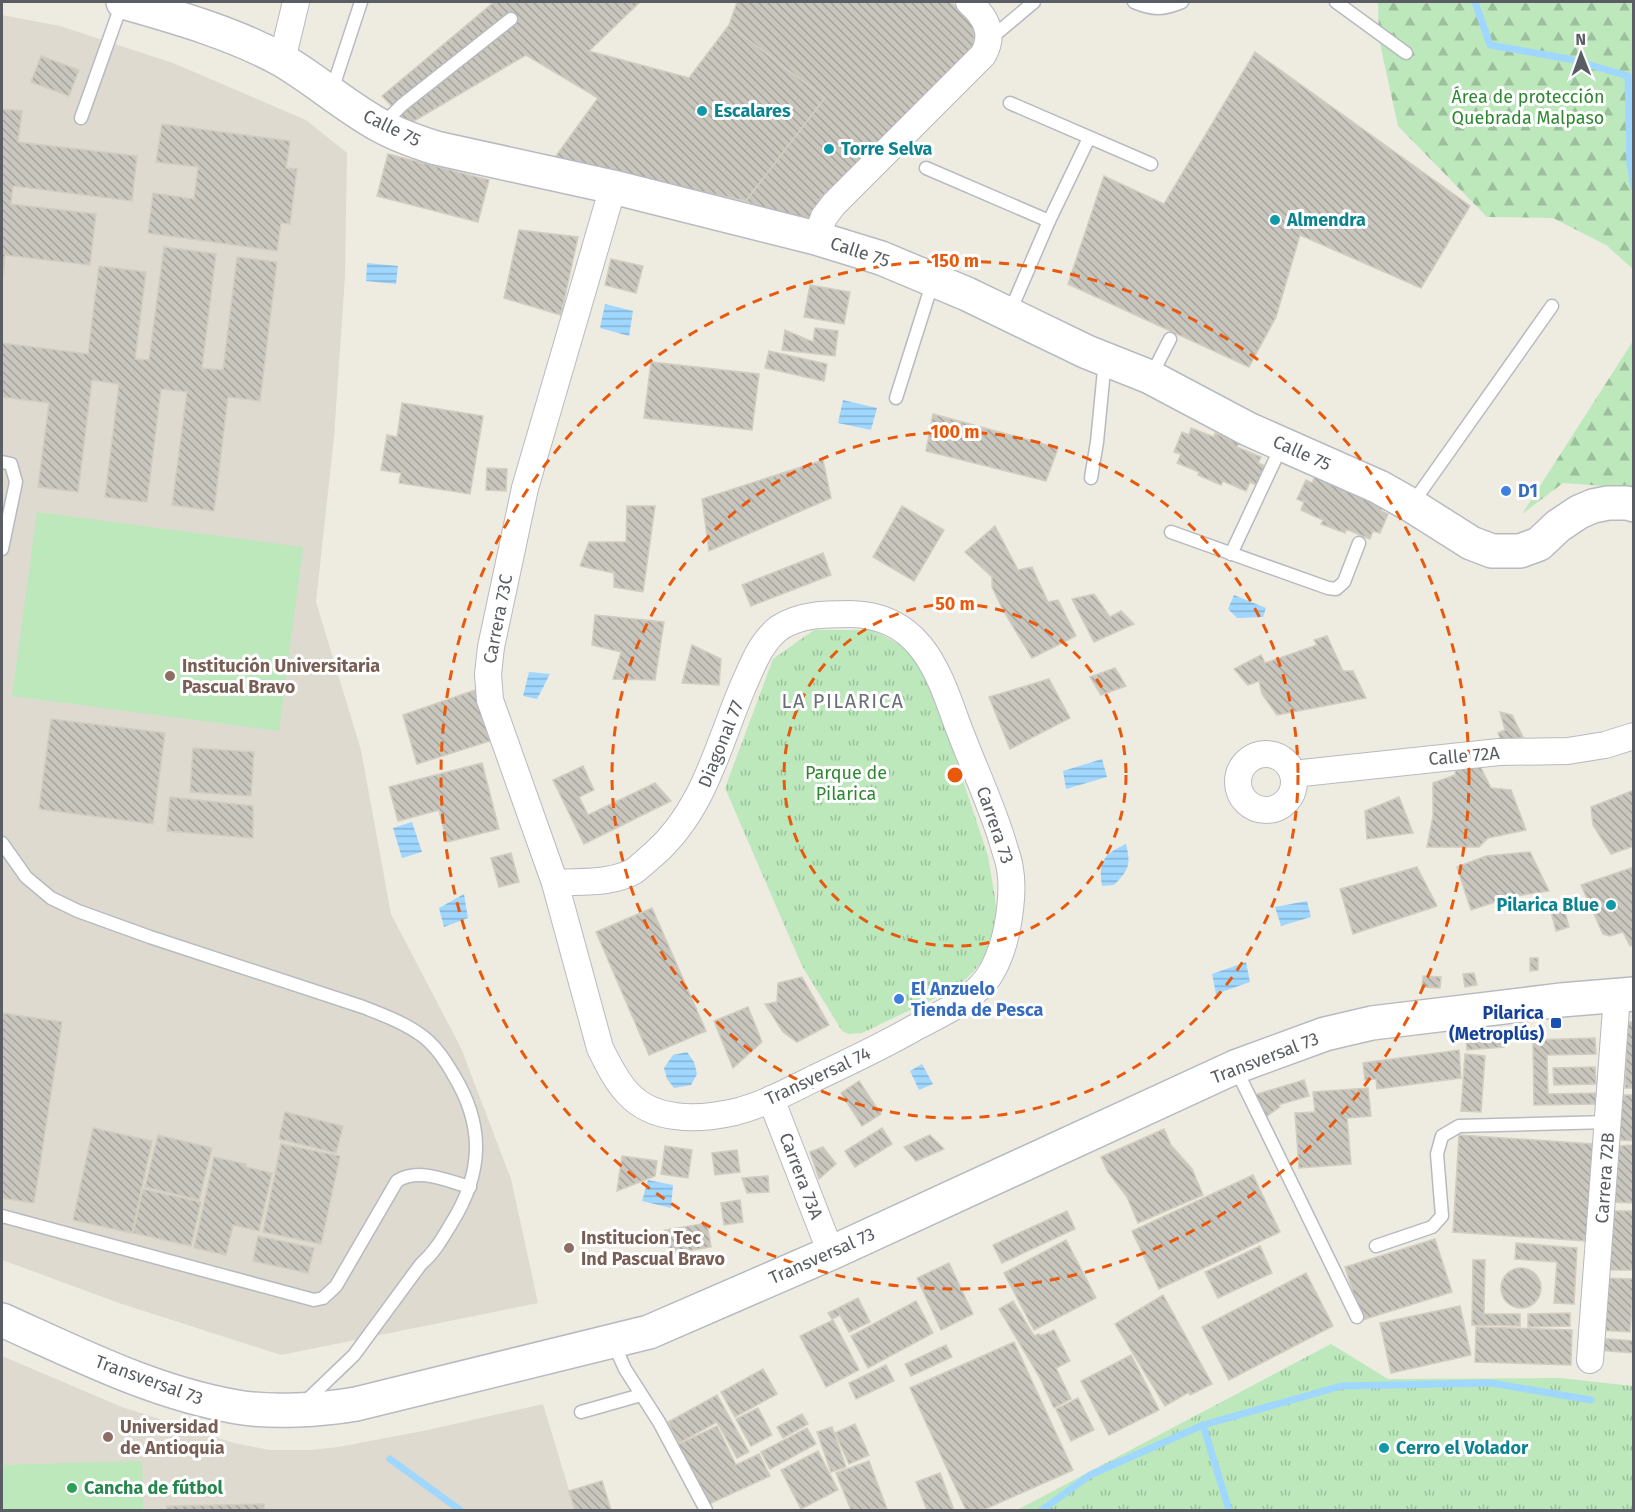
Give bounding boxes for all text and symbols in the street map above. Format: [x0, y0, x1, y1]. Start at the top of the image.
north arrow [1551, 24, 1611, 84]
text: N [1575, 30, 1586, 49]
park label: Área de protección Quebrada Malpaso [1452, 85, 1604, 129]
place label: Escalares [714, 100, 791, 122]
marker: Escalares [695, 104, 709, 118]
street label: Calle 75 [360, 105, 424, 151]
place label: Torre Selva [841, 138, 933, 160]
marker: Torre Selva [822, 142, 836, 156]
place label: Almendra [1286, 209, 1366, 231]
marker: Almendra [1268, 213, 1282, 227]
street label: Calle 75 [827, 232, 893, 272]
text: 150 m [931, 250, 979, 272]
text: 100 m [931, 421, 979, 443]
street label: Calle 75 [1270, 430, 1334, 476]
place label: D1 [1518, 480, 1538, 502]
marker: D1 [1499, 484, 1513, 498]
street label: Carrera 73C [479, 572, 517, 666]
text: 50 m [935, 593, 975, 615]
place label: Institución Universitaria Pascual Bravo [182, 655, 380, 698]
marker: Institución Universitaria Pascual Bravo [163, 669, 177, 683]
district label: LA PILARICA [782, 689, 904, 713]
street label: Diagonal 77 [694, 697, 748, 791]
street label: Calle 72A [1427, 742, 1501, 770]
park label: Parque de Pilarica [805, 762, 887, 805]
centre of rings [945, 765, 965, 785]
street label: Carrera 73 [971, 783, 1019, 867]
place label: Pilarica Blue [1496, 894, 1599, 916]
marker: Pilarica Blue [1604, 898, 1618, 912]
place label: El Anzuelo Tienda de Pesca [911, 978, 1043, 1021]
marker: El Anzuelo Tienda de Pesca [892, 992, 906, 1006]
place label: Pilarica (Metroplús) [1449, 1002, 1544, 1045]
marker: Pilarica (Metroplús) [1549, 1016, 1563, 1030]
street label: Transversal 73 [1208, 1027, 1322, 1089]
street label: Transversal 74 [762, 1042, 874, 1110]
street label: Carrera 73A [774, 1130, 828, 1223]
street label: Carrera 72B [1591, 1132, 1619, 1224]
street label: Transversal 73 [766, 1223, 878, 1289]
place label: Institucion Tec Ind Pascual Bravo [581, 1227, 725, 1270]
marker: Institucion Tec Ind Pascual Bravo [562, 1241, 576, 1255]
street label: Transversal 73 [92, 1350, 206, 1410]
place label: Universidad de Antioquia [120, 1416, 225, 1459]
marker: Universidad de Antioquia [101, 1430, 115, 1444]
place label: Cerro el Volador [1396, 1437, 1529, 1459]
marker: Cerro el Volador [1377, 1441, 1391, 1455]
place label: Cancha de fútbol [84, 1477, 223, 1499]
marker: Cancha de fútbol [65, 1481, 79, 1495]

